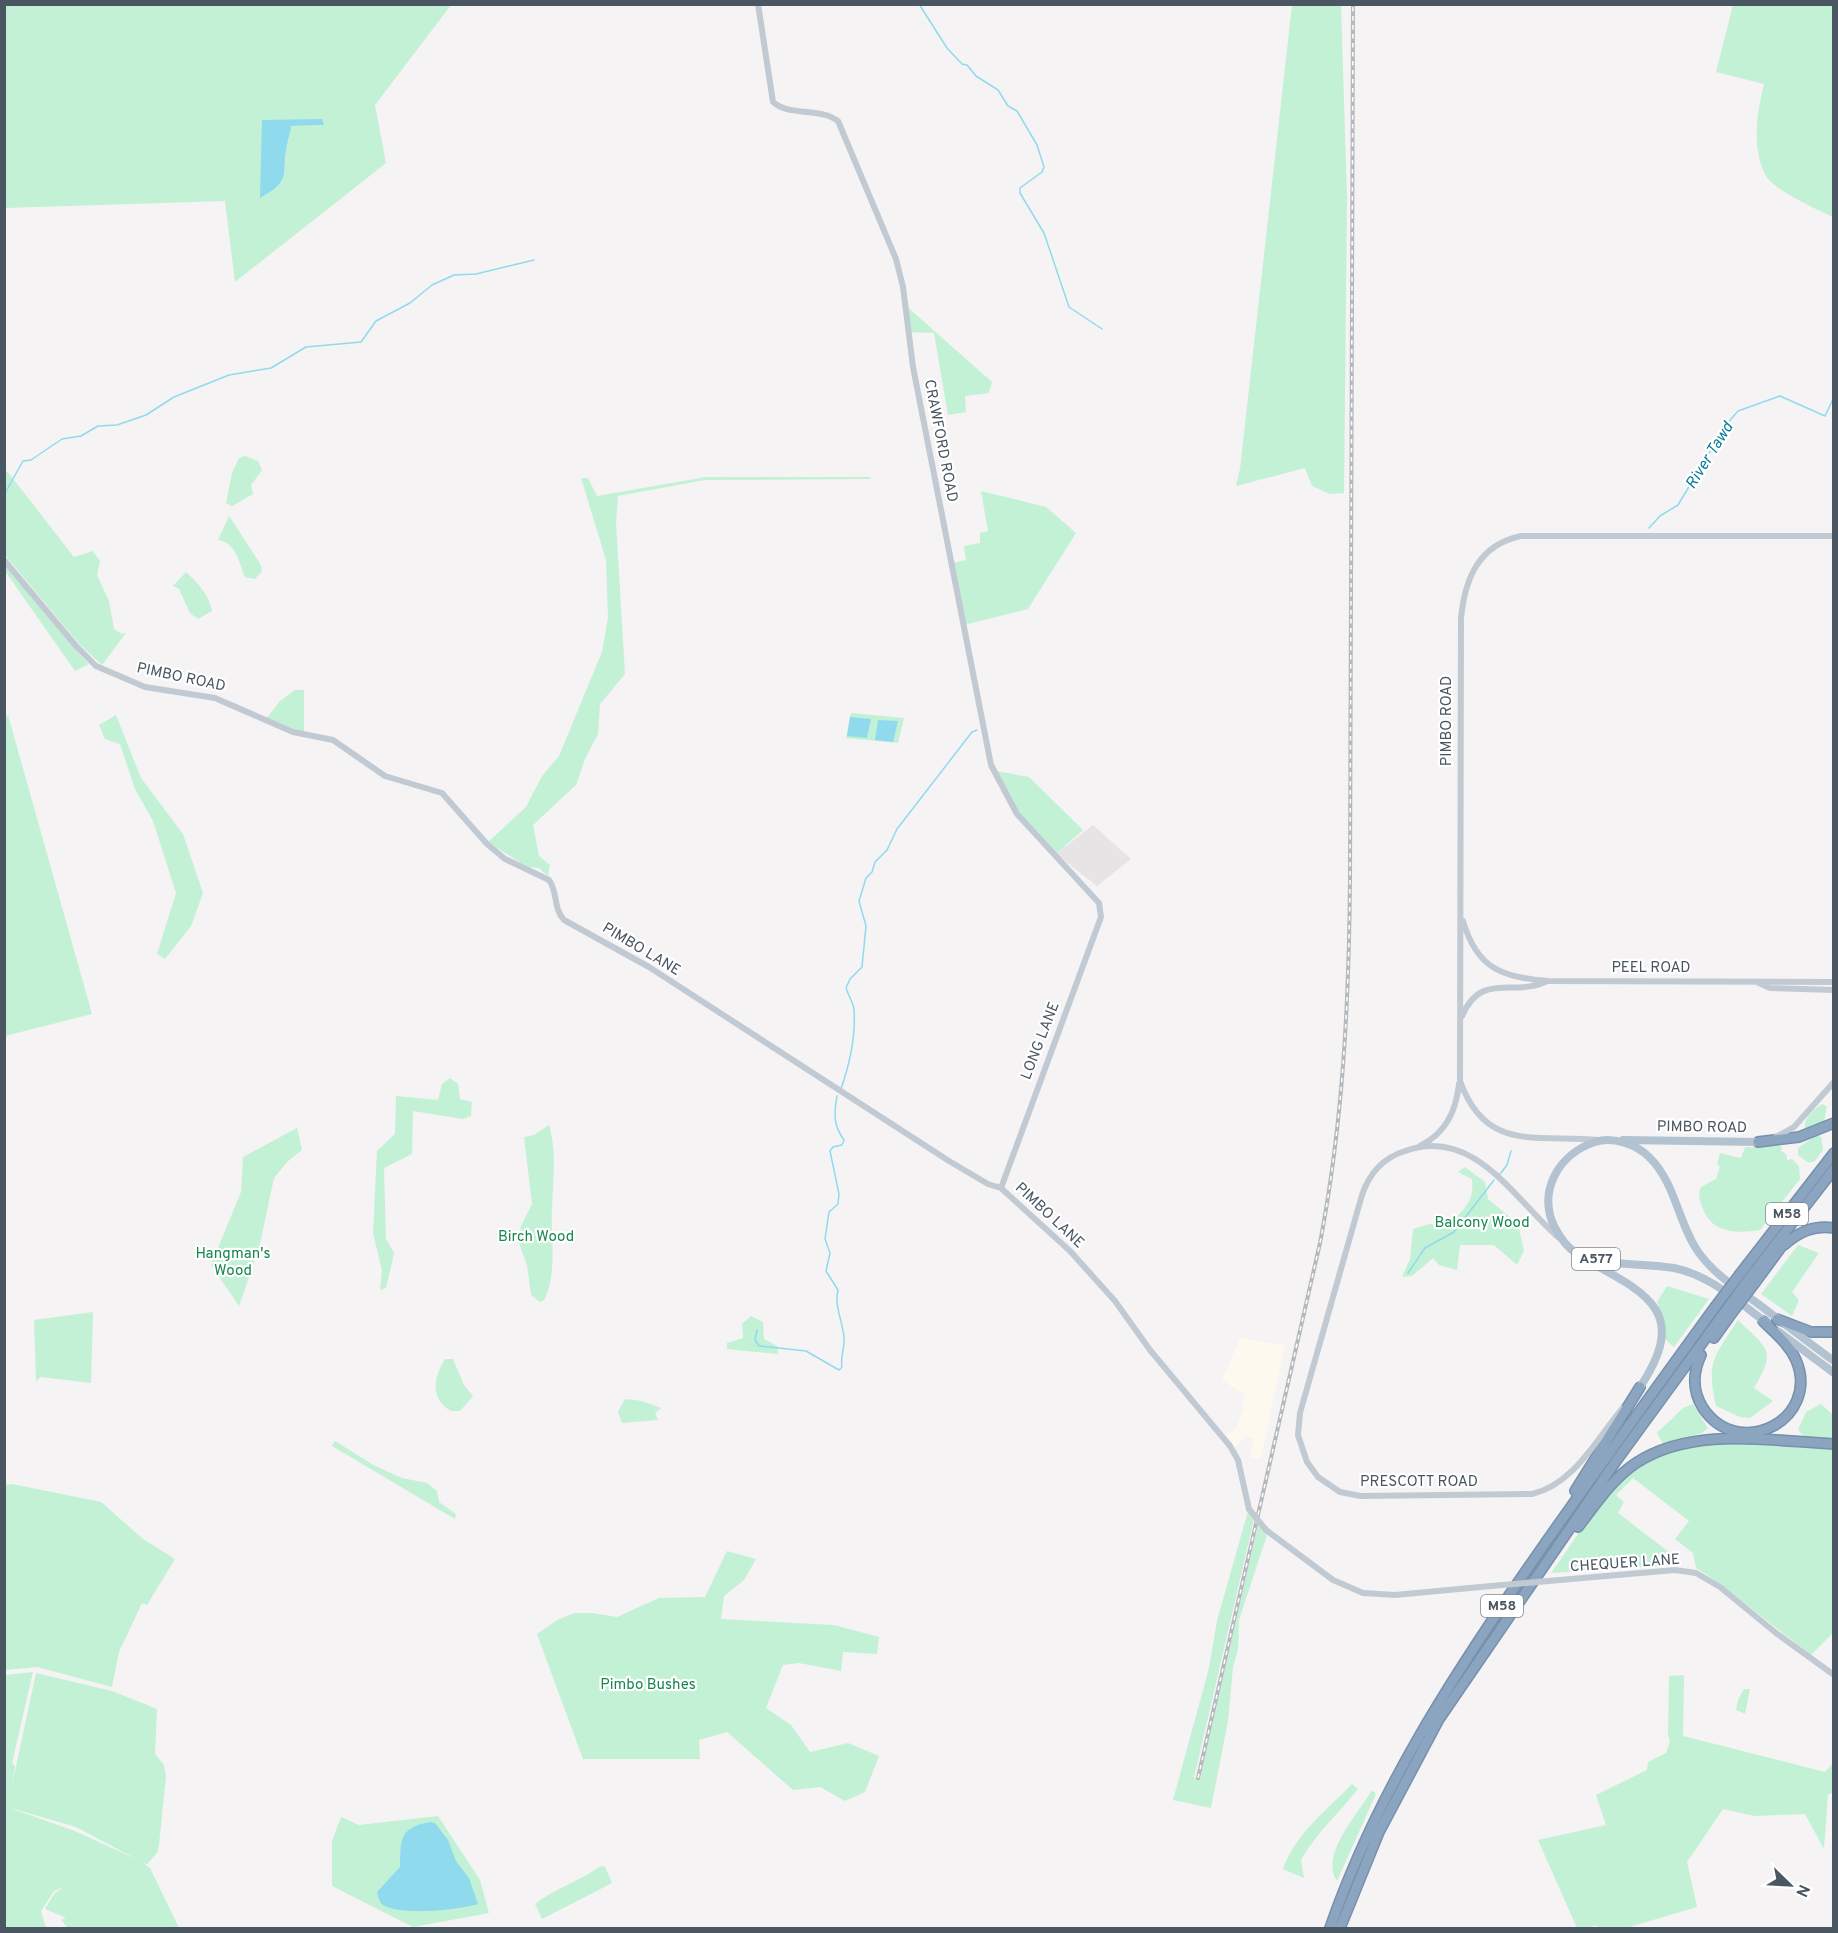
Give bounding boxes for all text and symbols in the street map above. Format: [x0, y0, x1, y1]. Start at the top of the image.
street label: CRAWFORD ROAD [919, 378, 961, 504]
water label: River Tawd [1682, 418, 1739, 493]
street label: PIMBO ROAD [135, 659, 227, 697]
street label: PIMBO ROAD [1438, 676, 1457, 766]
street label: PIMBO LANE [598, 919, 684, 981]
street label: PEEL ROAD [1611, 959, 1691, 978]
street label: LONG LANE [1017, 999, 1065, 1083]
street label: PIMBO ROAD [1657, 1118, 1747, 1138]
street label: PIMBO LANE [1010, 1179, 1088, 1253]
road number: M58 [1766, 1203, 1808, 1225]
park label: Balcony Wood [1434, 1214, 1530, 1233]
park label: Birch Wood [498, 1228, 574, 1247]
park label: Hangman's Wood [196, 1245, 270, 1281]
road number: A577 [1572, 1248, 1620, 1270]
street label: PRESCOTT ROAD [1360, 1473, 1478, 1492]
street label: CHEQUER LANE [1569, 1551, 1681, 1577]
road number: M58 [1481, 1595, 1523, 1617]
park label: Pimbo Bushes [600, 1676, 696, 1695]
north arrow [1760, 1855, 1820, 1915]
text: N [1790, 1881, 1813, 1900]

